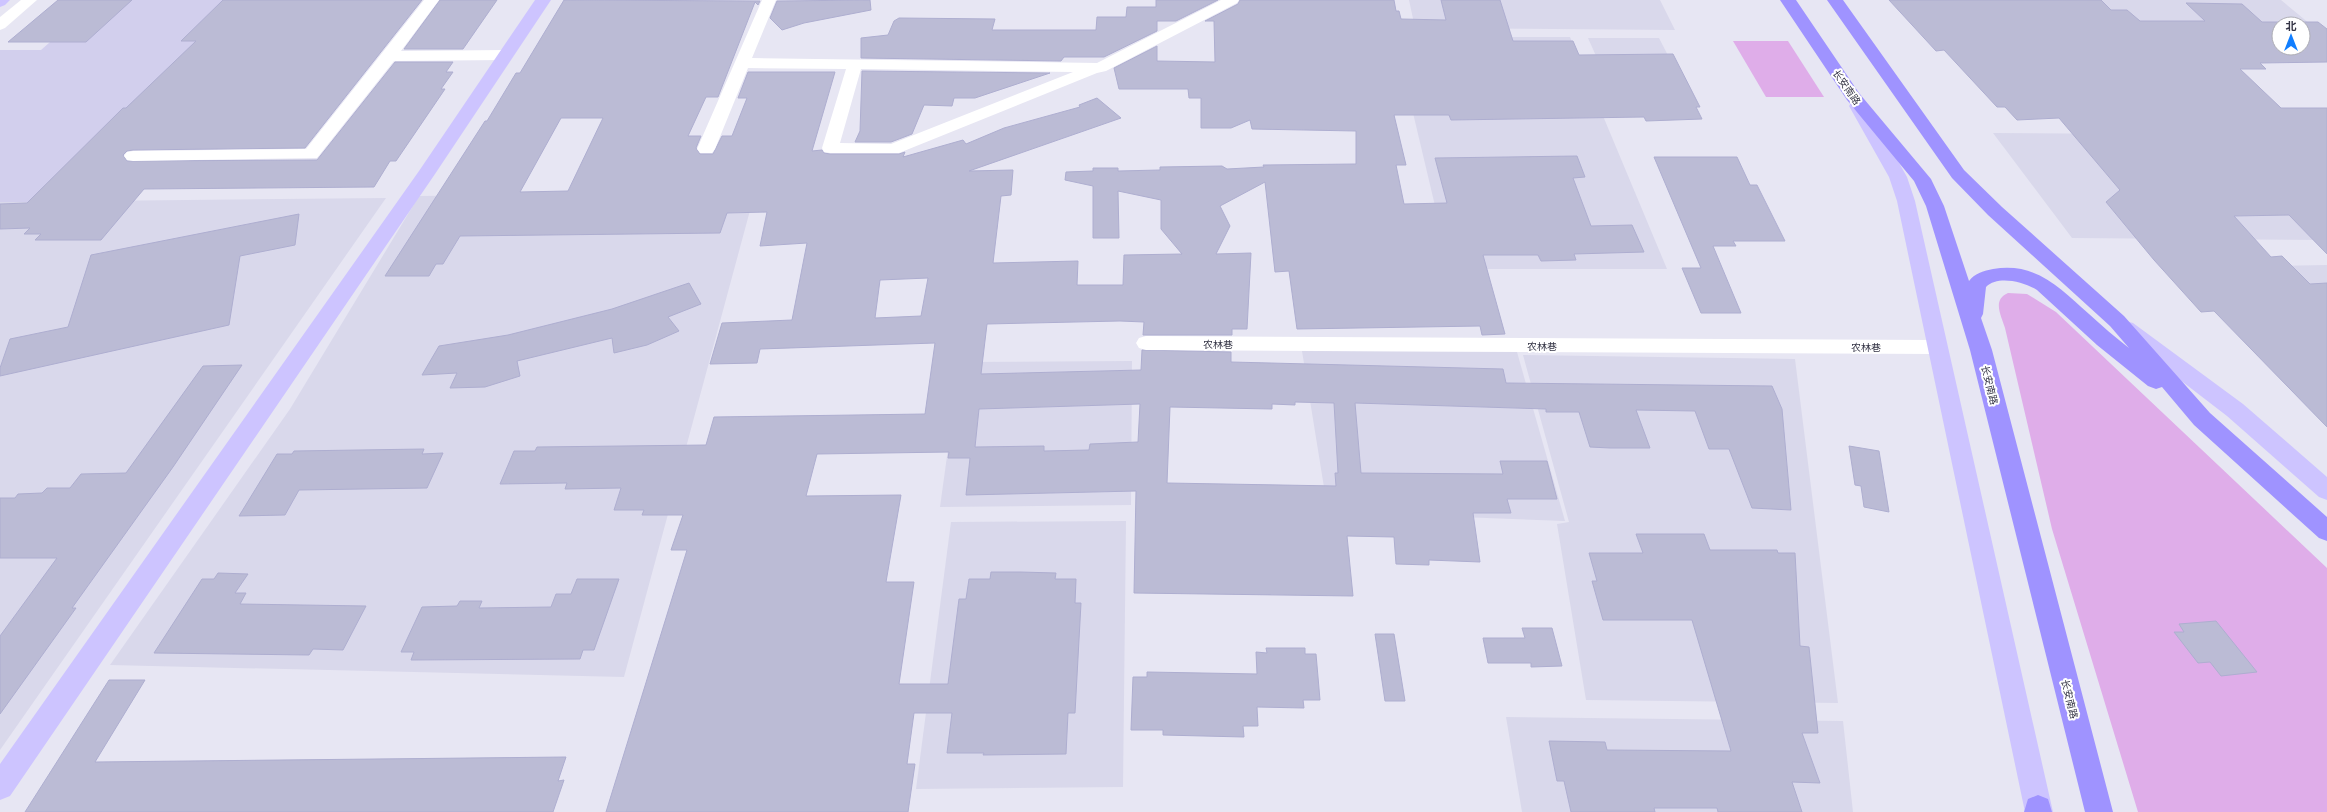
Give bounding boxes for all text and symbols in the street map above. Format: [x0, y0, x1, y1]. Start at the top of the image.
north arrow [2271, 16, 2311, 56]
text: 北 [2286, 19, 2297, 33]
street label: 长安南路 [1830, 67, 1863, 107]
street label: 农林巷 [1203, 338, 1233, 351]
street label: 农林巷 [1527, 340, 1557, 353]
street label: 农林巷 [1851, 341, 1881, 354]
street label: 长安南路 [1978, 364, 2001, 406]
street label: 长安南路 [2058, 678, 2081, 720]

